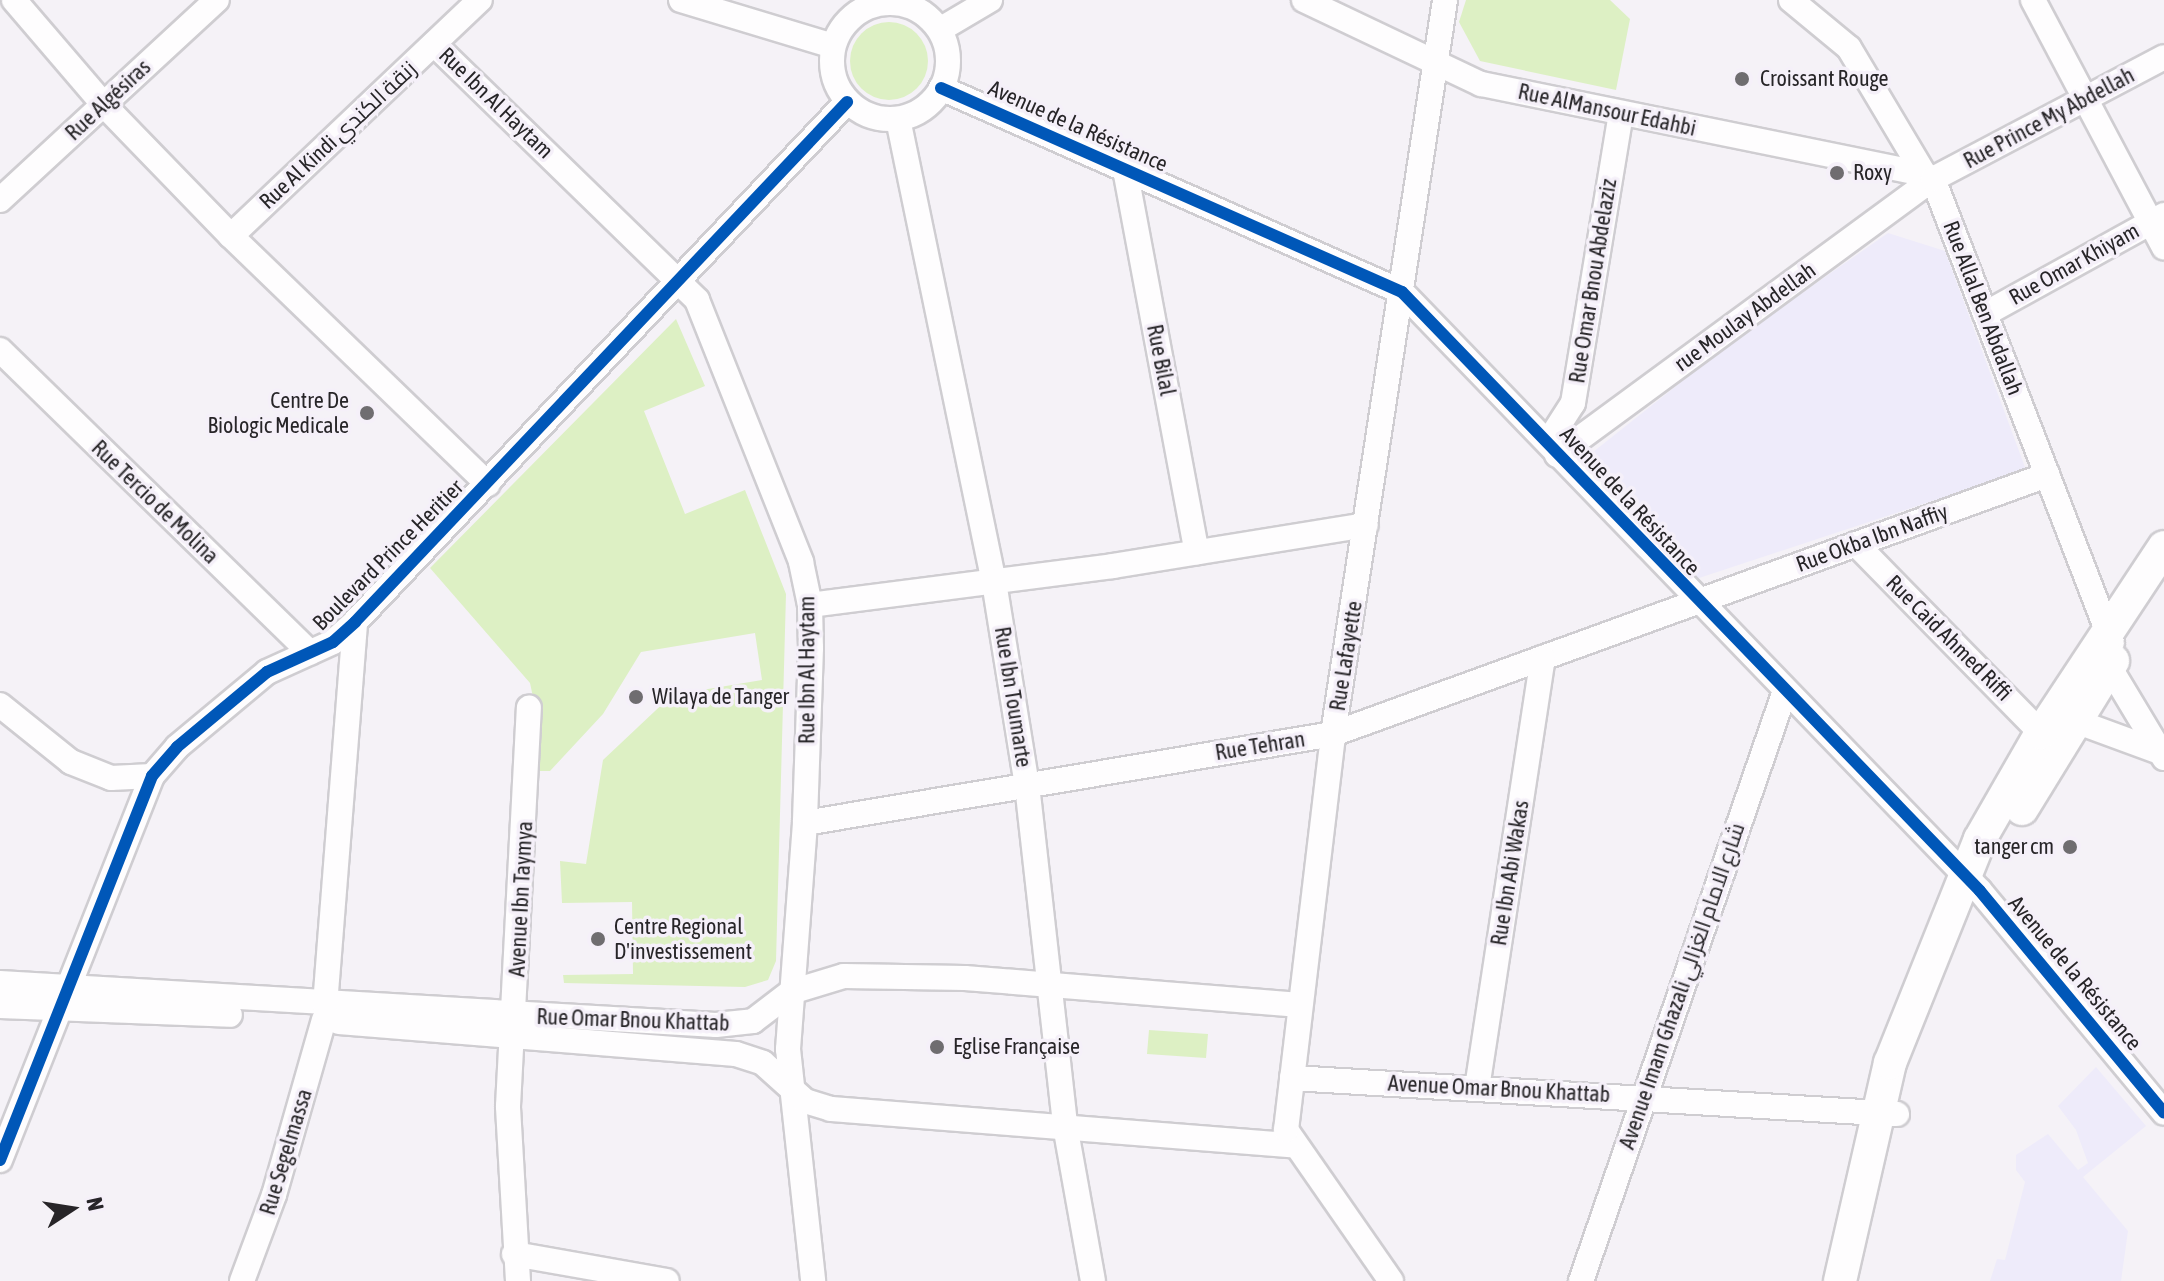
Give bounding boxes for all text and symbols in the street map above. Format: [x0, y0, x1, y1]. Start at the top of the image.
street label: Rue Ibn Al Haytam [433, 42, 559, 164]
street label: Rue Algésiras [60, 54, 156, 146]
street label: Rue Al Kindi زنقة الكندي [254, 55, 422, 215]
street label: Rue Prince My Abdellah [1959, 62, 2139, 174]
place label: Croissant Rouge [1760, 66, 1889, 92]
marker: Croissant Rouge [1731, 68, 1753, 90]
street label: Avenue de la Résistance [984, 75, 1172, 177]
street label: Rue AlMansour Edahbi [1516, 78, 1698, 142]
place label: Roxy [1853, 160, 1892, 186]
marker: Roxy [1828, 164, 1846, 182]
street label: Rue Omar Bnou Abdelaziz [1564, 177, 1622, 385]
street label: Rue Allal Ben Abdallah [1938, 217, 2028, 399]
street label: Rue Omar Khiyam [2004, 217, 2144, 311]
street label: rue Moulay Abdellah [1669, 257, 1821, 377]
street label: Rue Bilal [1141, 322, 1181, 398]
place label: Centre De Biologic Medicale [207, 387, 349, 438]
marker: Centre De Biologic Medicale [356, 402, 378, 424]
street label: Avenue de la Résistance [1554, 421, 1706, 581]
street label: Rue Tercio de Molina [86, 435, 224, 569]
street label: Boulevard Prince Heritier [307, 474, 469, 636]
street label: Rue Okba Ibn Naffiy [1792, 498, 1952, 578]
street label: Rue Caid Ahmed Riffi [1881, 570, 2017, 706]
street label: Rue Ibn Al Haytam [794, 596, 820, 744]
street label: Rue Lafayette [1324, 599, 1368, 713]
street label: Rue Ibn Toumarte [989, 625, 1037, 769]
place label: Wilaya de Tanger [652, 684, 789, 710]
marker: Wilaya de Tanger [627, 688, 645, 706]
street label: Rue Tehran [1213, 726, 1307, 766]
street label: Rue Ibn Abi Wakas [1485, 798, 1535, 948]
street label: Avenue Ibn Taymya [504, 820, 538, 978]
street label: Avenue Imam Ghazali شارع الامام الغزالي [1614, 820, 1750, 1152]
place label: tanger cm [1974, 834, 2054, 860]
marker: tanger cm [2061, 838, 2079, 856]
street label: Avenue de la Résistance [2003, 890, 2147, 1056]
place label: Centre Regional D'investissement [614, 913, 752, 964]
marker: Centre Regional D'investissement [589, 930, 607, 948]
street label: Rue Omar Bnou Khattab [536, 1003, 730, 1037]
place label: Eglise Française [953, 1034, 1080, 1060]
marker: Eglise Française [928, 1038, 946, 1056]
street label: Avenue Omar Bnou Khattab [1387, 1070, 1611, 1108]
street label: Rue Segelmassa [254, 1086, 318, 1218]
north arrow [32, 1169, 112, 1249]
text: N [81, 1195, 110, 1213]

